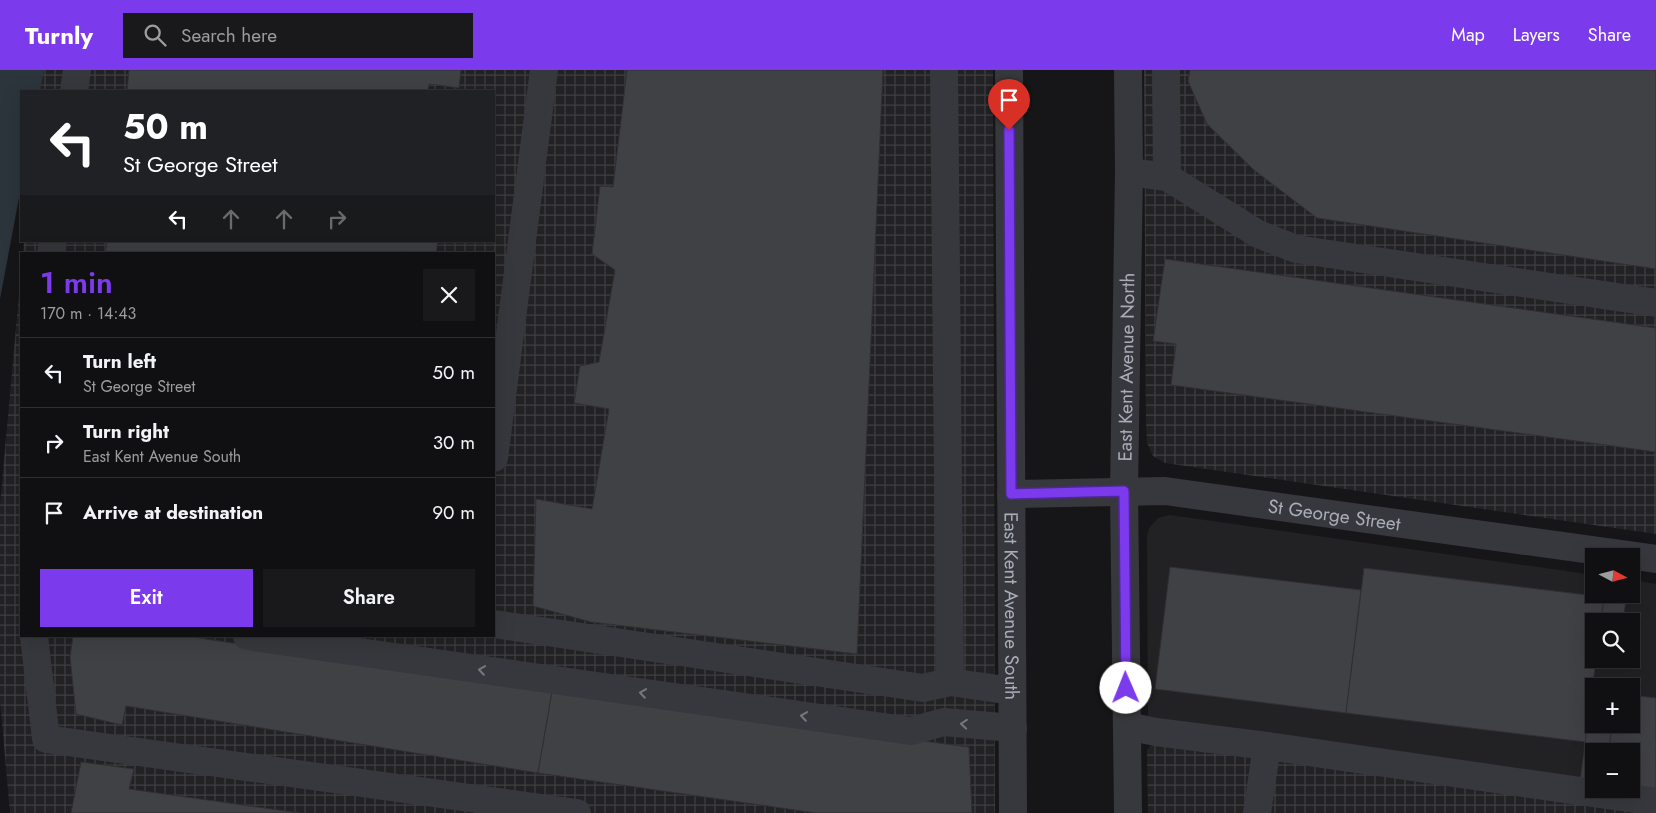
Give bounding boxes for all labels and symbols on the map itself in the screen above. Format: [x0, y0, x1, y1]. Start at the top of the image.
pin [988, 79, 1030, 130]
street label: East Kent Avenue North [1111, 272, 1141, 462]
street label: St George Street [1266, 492, 1403, 538]
street label: East Kent Avenue South [997, 512, 1025, 700]
north arrow [1585, 548, 1640, 602]
position arrow [1099, 661, 1151, 713]
one-way arrow [478, 665, 486, 676]
one-way arrow [639, 688, 648, 698]
one-way arrow [800, 711, 808, 721]
one-way arrow [960, 719, 968, 730]

